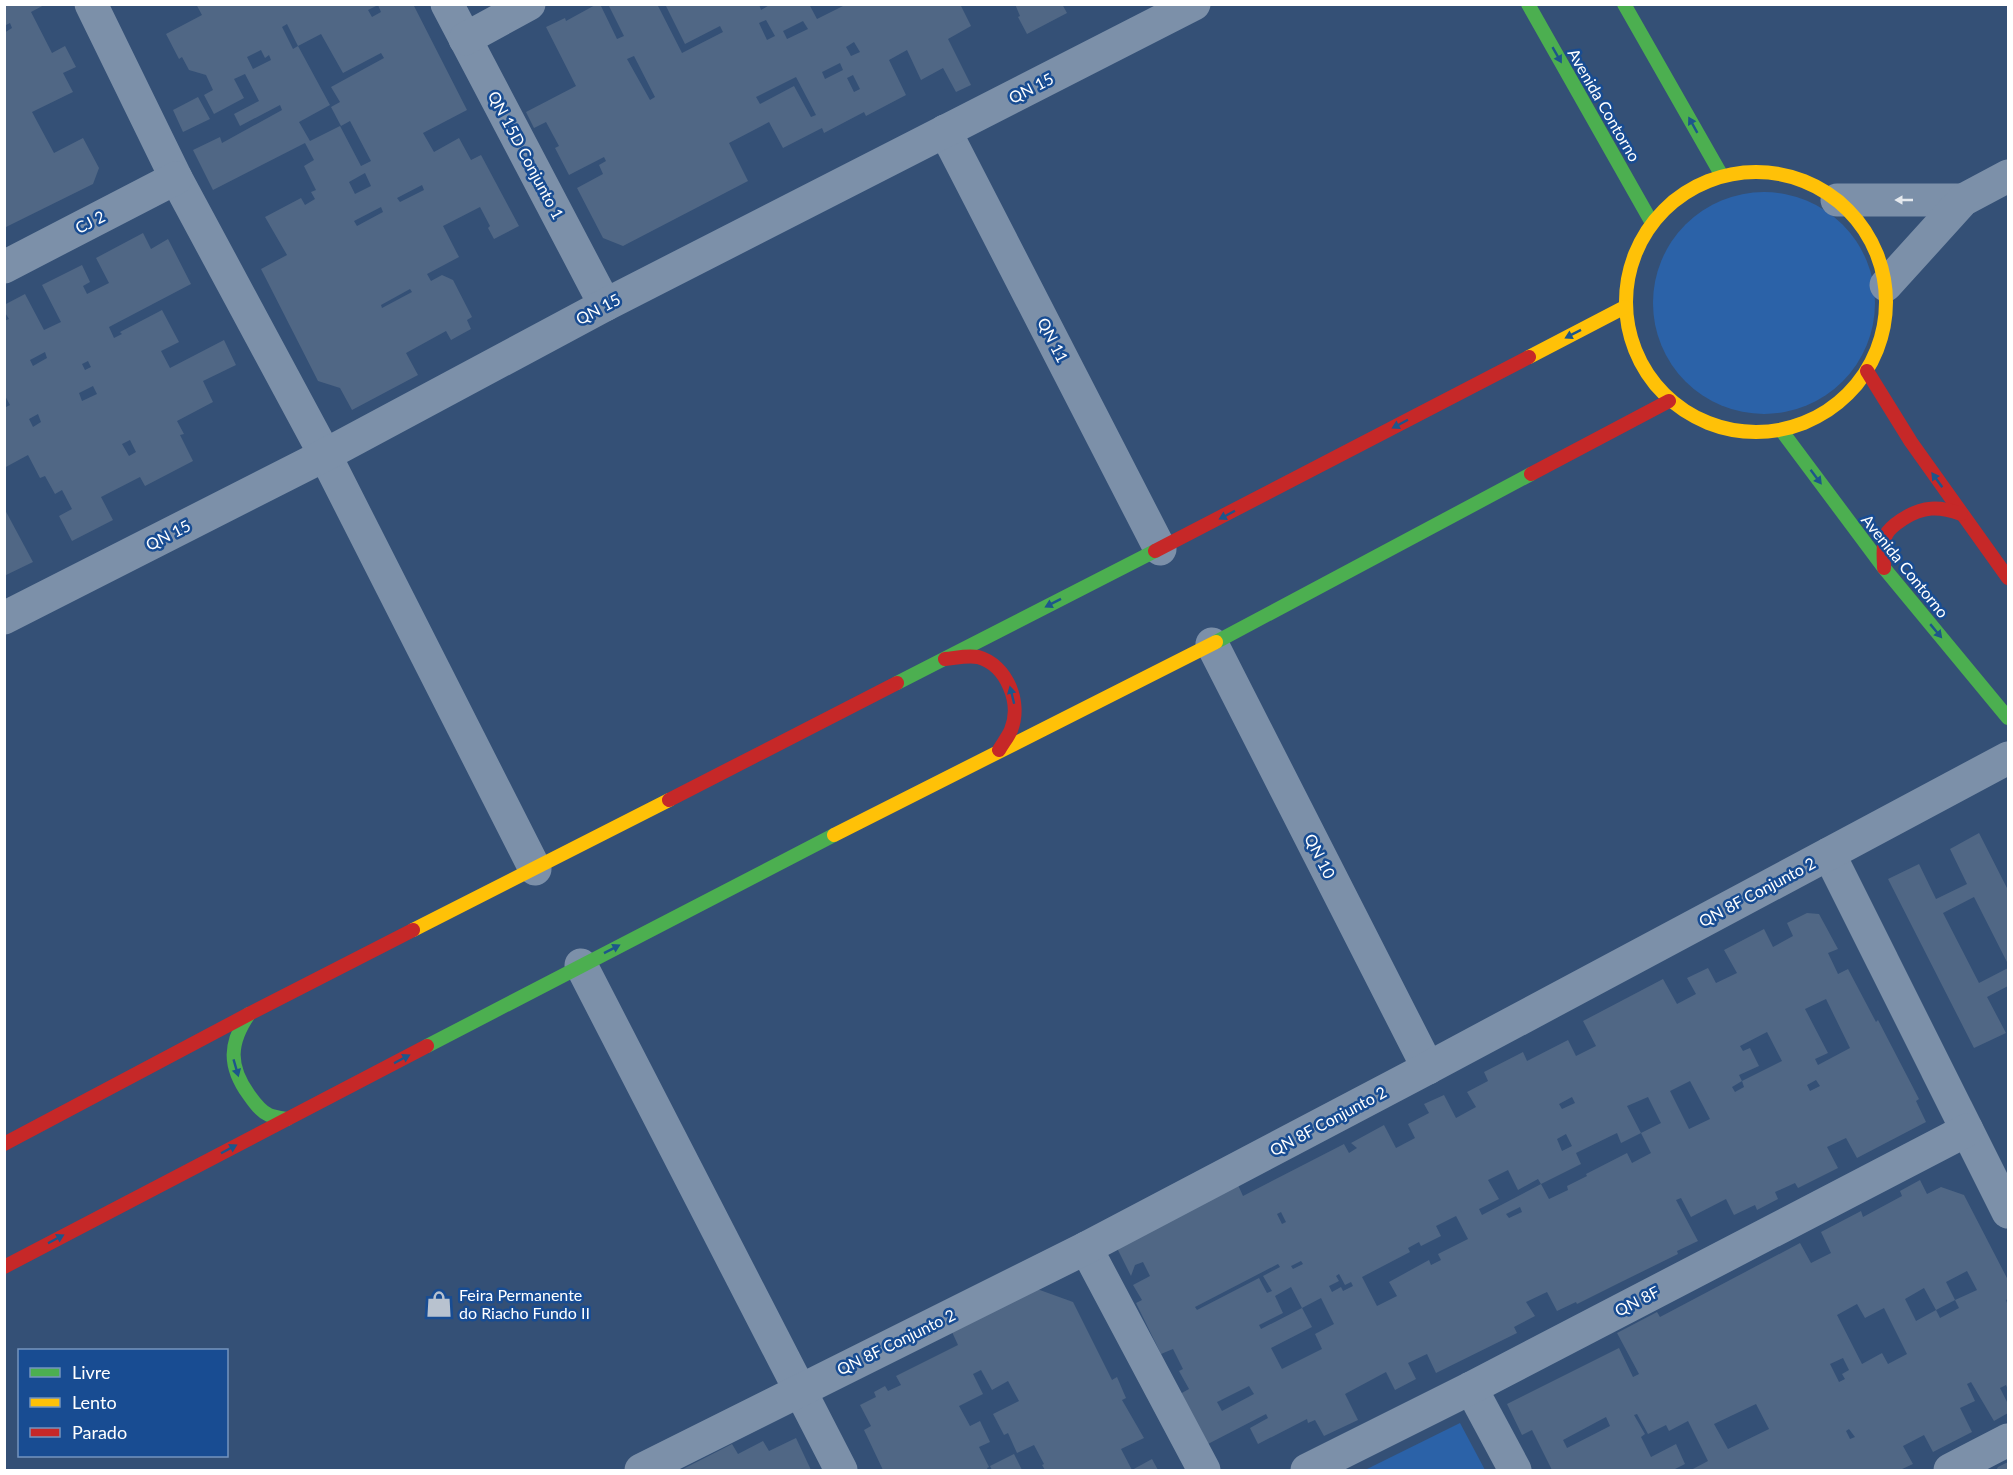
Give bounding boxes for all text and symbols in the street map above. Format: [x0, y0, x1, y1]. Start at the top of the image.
street label: Avenida Contorno [1564, 45, 1645, 165]
one-way arrow [1552, 47, 1562, 64]
street label: QN 15 [1005, 68, 1056, 107]
street label: QN 15D Conjunto 1 [485, 88, 568, 222]
one-way arrow [1688, 117, 1698, 134]
one-way arrow [1895, 195, 1914, 205]
street label: CJ 2 [72, 206, 108, 237]
street label: QN 15 [572, 289, 623, 328]
street label: QN 11 [1034, 314, 1073, 365]
one-way arrow [1564, 329, 1581, 339]
one-way arrow [1391, 419, 1409, 429]
one-way arrow [1810, 469, 1822, 485]
one-way arrow [1931, 472, 1943, 488]
one-way arrow [1218, 509, 1236, 519]
street label: Avenida Contorno [1858, 510, 1953, 621]
street label: QN 15 [142, 515, 193, 554]
one-way arrow [1045, 599, 1062, 608]
one-way arrow [1929, 623, 1942, 638]
one-way arrow [1006, 686, 1016, 704]
street label: QN 10 [1301, 830, 1340, 881]
street label: QN 8F Conjunto 2 [1695, 853, 1818, 930]
one-way arrow [604, 944, 621, 954]
one-way arrow [394, 1054, 411, 1064]
one-way arrow [232, 1059, 241, 1077]
street label: QN 8F Conjunto 2 [1266, 1082, 1389, 1159]
one-way arrow [221, 1144, 238, 1154]
one-way arrow [48, 1235, 65, 1244]
street label: QN 8F [1611, 1281, 1662, 1320]
place label: Feira Permanente do Riacho Fundo II [459, 1285, 590, 1322]
shop icon: Feira Permanente do Riacho Fundo II [424, 1289, 454, 1319]
street label: QN 8F Conjunto 2 [833, 1305, 958, 1378]
legend [18, 1349, 228, 1457]
text: Livre [72, 1361, 111, 1383]
text: Lento [72, 1391, 117, 1413]
text: Parado [72, 1421, 127, 1443]

